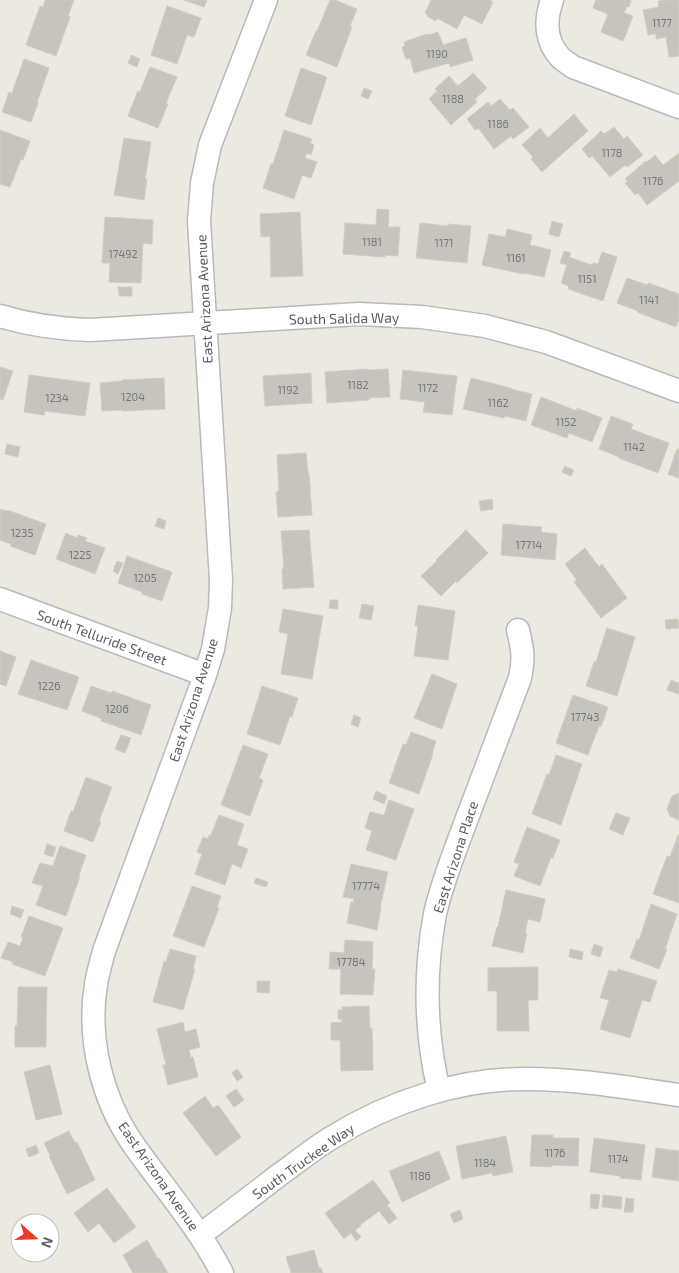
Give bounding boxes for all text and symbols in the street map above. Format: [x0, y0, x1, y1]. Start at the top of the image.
house number: 1177 [652, 16, 672, 29]
house number: 1190 [426, 47, 448, 60]
house number: 1188 [442, 92, 464, 105]
house number: 1186 [487, 117, 509, 130]
house number: 1178 [601, 146, 623, 159]
house number: 1176 [643, 174, 663, 187]
street label: East Arizona Avenue [192, 234, 216, 364]
house number: 1181 [362, 235, 382, 248]
house number: 1171 [435, 236, 453, 249]
house number: 17492 [108, 247, 138, 260]
house number: 1161 [506, 251, 526, 264]
house number: 1151 [577, 272, 597, 285]
house number: 1141 [639, 293, 659, 306]
street label: South Salida Way [289, 309, 400, 327]
house number: 1182 [347, 378, 369, 391]
house number: 1172 [418, 381, 438, 394]
house number: 1192 [277, 383, 299, 396]
house number: 1204 [121, 390, 145, 403]
house number: 1234 [45, 391, 69, 404]
house number: 1162 [487, 396, 509, 409]
house number: 1152 [556, 415, 576, 428]
house number: 1142 [623, 440, 645, 453]
house number: 1235 [11, 526, 33, 539]
house number: 17714 [516, 538, 543, 551]
house number: 1225 [69, 548, 91, 561]
house number: 1205 [133, 571, 157, 584]
street label: South Telluride Street [35, 606, 169, 668]
street label: East Arizona Avenue [165, 636, 221, 764]
house number: 1226 [37, 679, 61, 692]
house number: 1206 [105, 702, 129, 715]
house number: 17743 [571, 710, 599, 723]
street label: East Arizona Place [429, 799, 481, 915]
house number: 17774 [352, 879, 380, 892]
house number: 17784 [336, 955, 366, 968]
street label: East Arizona Avenue [115, 1118, 203, 1234]
street label: South Truckee Way [249, 1119, 358, 1202]
house number: 1176 [545, 1146, 565, 1159]
house number: 1174 [607, 1152, 629, 1165]
house number: 1184 [474, 1156, 496, 1169]
house number: 1186 [409, 1169, 431, 1182]
north arrow [10, 1213, 60, 1263]
text: N [38, 1235, 57, 1250]

